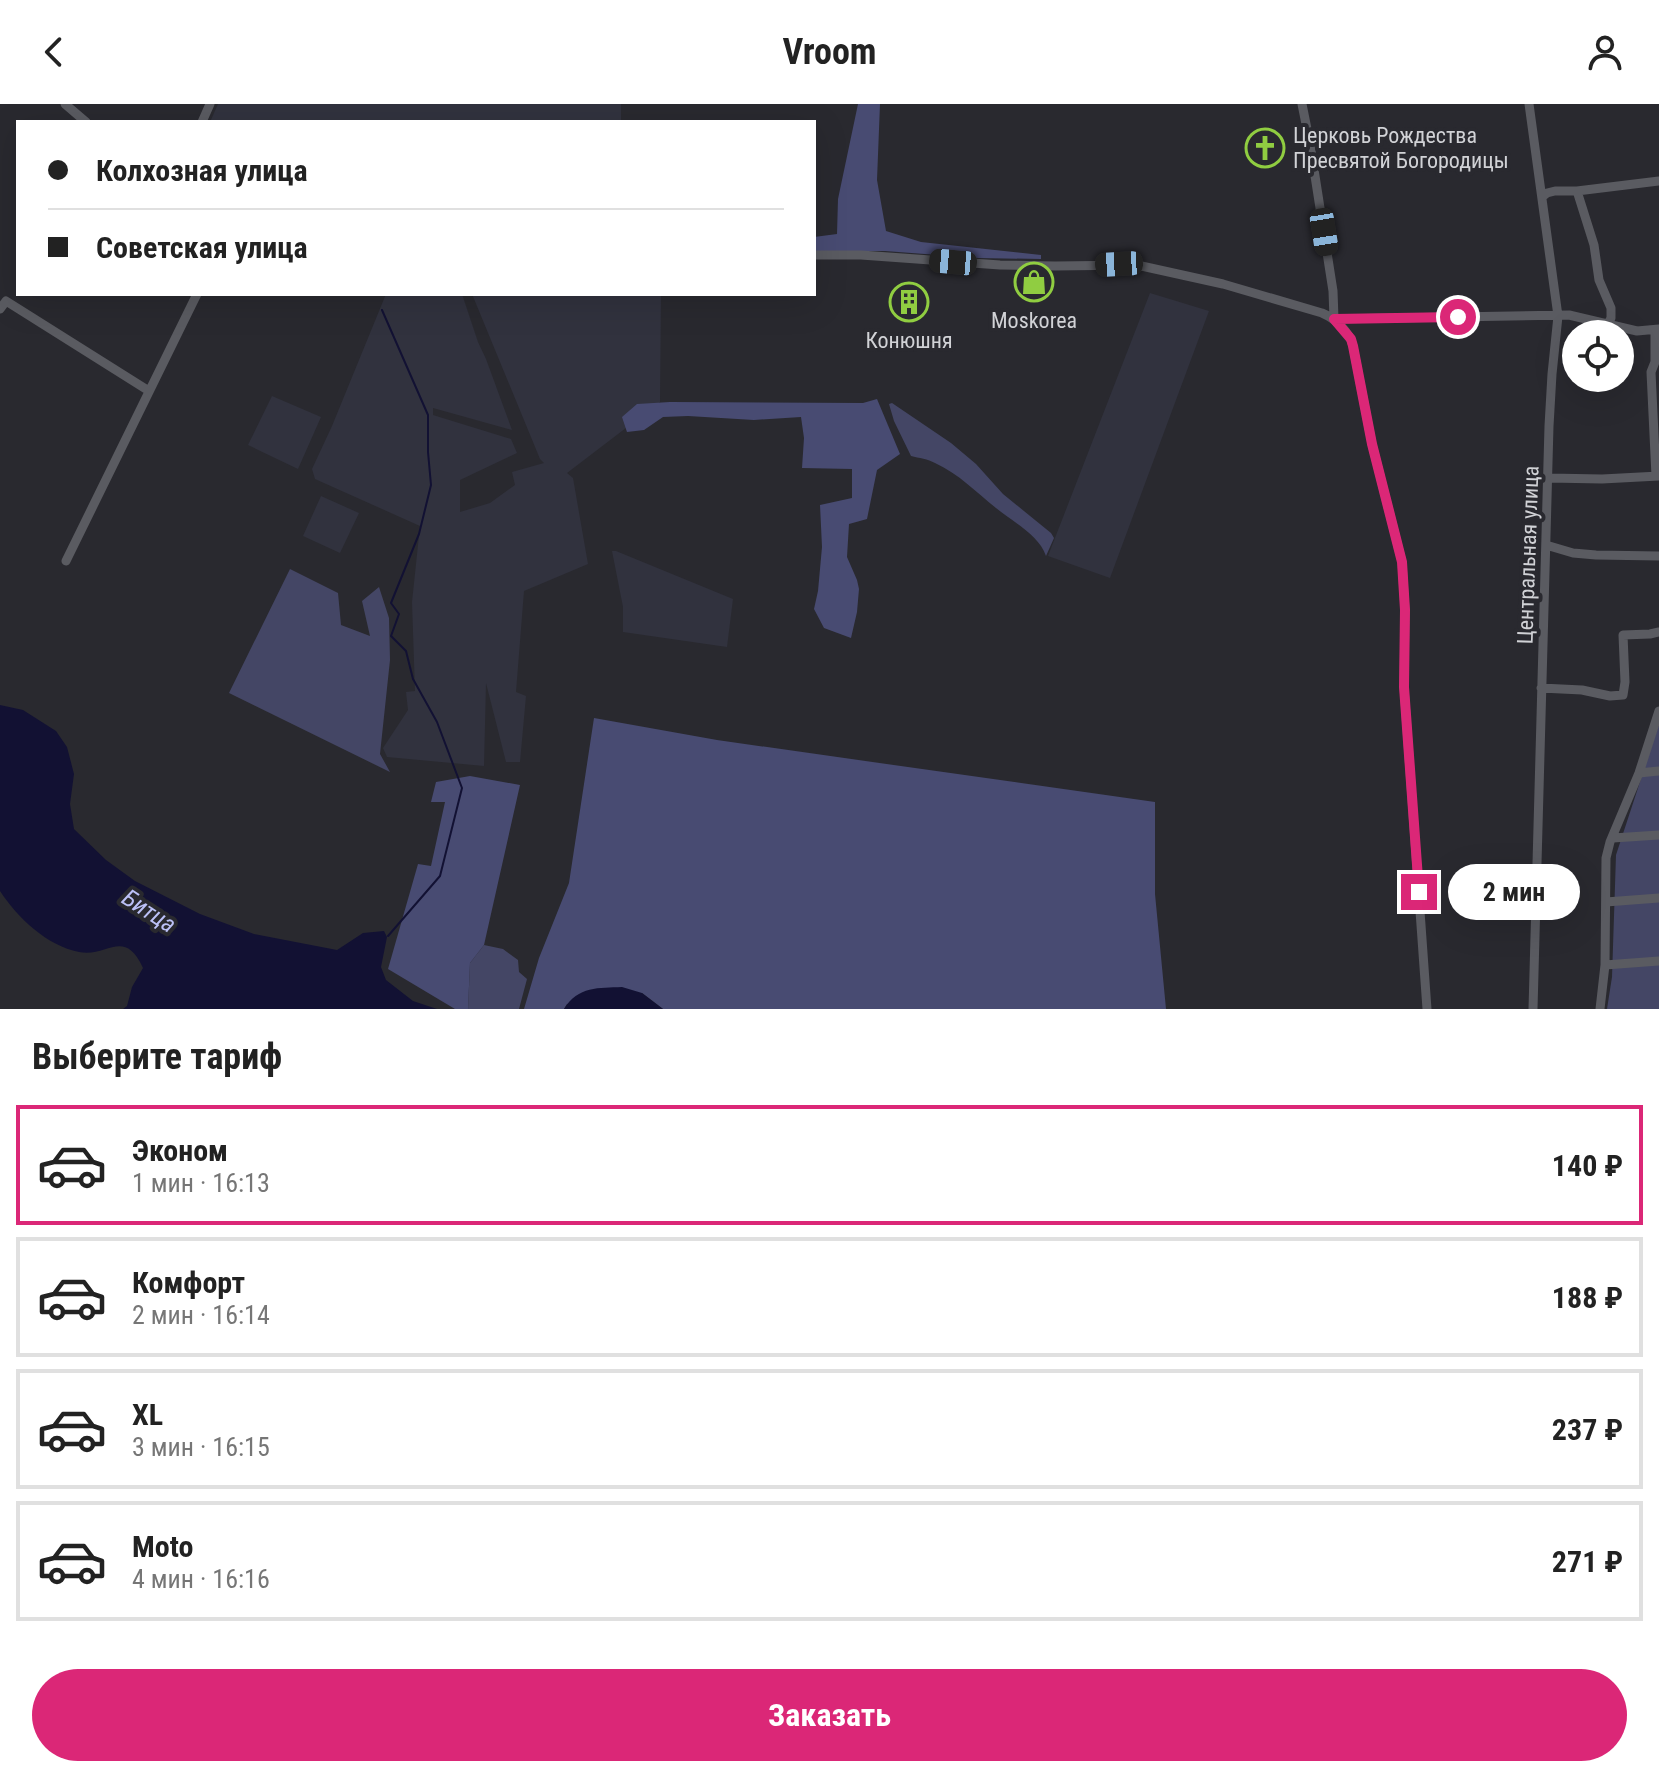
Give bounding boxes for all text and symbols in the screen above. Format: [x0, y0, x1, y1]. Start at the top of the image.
icon: back [32, 30, 76, 74]
icon: person [1583, 30, 1627, 74]
text: Vroom [782, 31, 877, 73]
place label: Церковь Рождества Пресвятой Богородицы [1293, 123, 1509, 173]
church icon: Церковь Рождества Пресвятой Богородицы [1244, 127, 1286, 169]
text: Колхозная улица [96, 153, 308, 188]
car [1308, 206, 1340, 258]
text: Советская улица [96, 230, 308, 265]
car [928, 248, 978, 276]
car [1094, 251, 1144, 277]
shop icon: Moskorea [1013, 261, 1055, 303]
building icon: Конюшня [888, 281, 930, 323]
route start [1440, 299, 1476, 335]
place label: Moskorea [991, 308, 1077, 333]
map controls [1562, 320, 1634, 392]
button: locate [1562, 320, 1634, 392]
place label: Конюшня [865, 328, 953, 353]
street label: Центральная улица [1512, 465, 1544, 645]
callout: 2 мин [1447, 864, 1579, 920]
route end [1401, 874, 1437, 910]
text: 2 мин [1483, 877, 1545, 907]
water label: Битца [117, 883, 181, 939]
text: Выберите тариф [32, 1036, 282, 1078]
icon: car [36, 1129, 108, 1201]
text: Эконом [132, 1133, 228, 1168]
text: 140 ₽ [1552, 1148, 1623, 1183]
text: 1 мин · 16:13 [132, 1168, 270, 1198]
icon: car [36, 1261, 108, 1333]
text: Комфорт [132, 1265, 245, 1300]
text: 188 ₽ [1552, 1280, 1623, 1315]
text: 2 мин · 16:14 [132, 1300, 270, 1330]
icon: car [36, 1393, 108, 1465]
text: XL [132, 1397, 163, 1432]
text: 237 ₽ [1552, 1412, 1623, 1447]
text: 3 мин · 16:15 [132, 1432, 270, 1462]
icon: car [36, 1525, 108, 1597]
text: Moto [132, 1529, 193, 1564]
text: 271 ₽ [1552, 1544, 1623, 1579]
text: 4 мин · 16:16 [132, 1564, 270, 1594]
button: Заказать [32, 1669, 1627, 1761]

